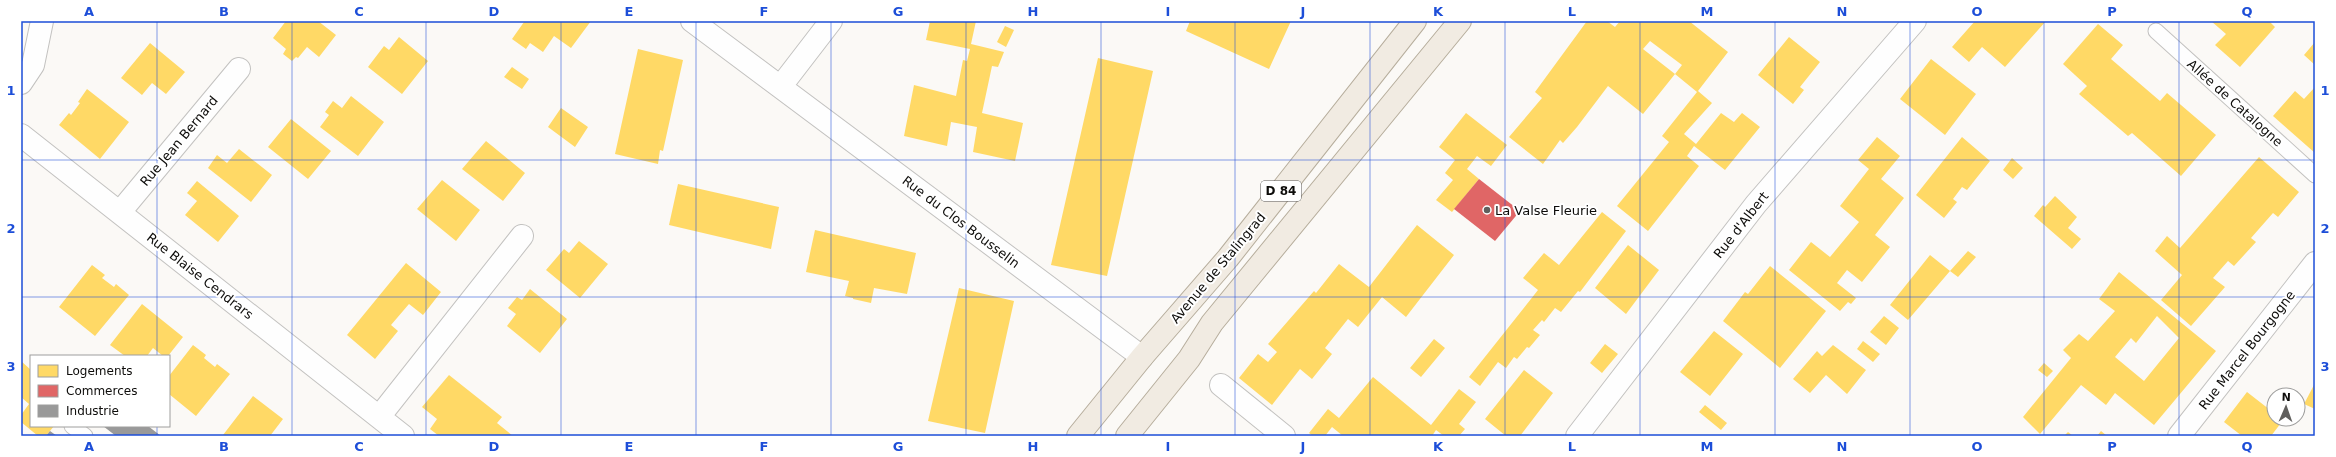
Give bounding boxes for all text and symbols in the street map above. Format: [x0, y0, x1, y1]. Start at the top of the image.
text: A [84, 4, 94, 19]
text: B [219, 4, 229, 19]
text: C [354, 4, 364, 19]
text: D [489, 4, 500, 19]
text: E [625, 4, 633, 19]
text: F [760, 4, 768, 19]
text: G [893, 4, 903, 19]
text: H [1028, 4, 1038, 19]
text: I [1166, 4, 1170, 19]
text: J [1300, 4, 1305, 19]
text: K [1433, 4, 1444, 19]
text: L [1568, 4, 1576, 19]
text: M [1701, 4, 1713, 19]
text: N [1837, 4, 1847, 19]
text: O [1971, 4, 1983, 19]
text: P [2107, 4, 2117, 19]
text: Q [2241, 4, 2253, 19]
street label: Allée de Catalogne [2184, 56, 2286, 150]
text: 1 [6, 83, 16, 98]
text: 1 [2320, 83, 2330, 98]
street label: Rue Jean Bernard [137, 93, 221, 189]
street label: Rue du Clos Bousselin [899, 173, 1023, 271]
road number: D 84 [1261, 181, 1301, 201]
street label: Rue d'Albert [1711, 189, 1771, 261]
place label: La Valse Fleurie [1495, 203, 1597, 218]
marker: La Valse Fleurie [1482, 205, 1492, 215]
street label: Avenue de Stalingrad [1167, 210, 1269, 326]
text: 2 [6, 221, 16, 236]
text: 2 [2320, 221, 2330, 236]
street label: Rue Blaise Cendrars [144, 230, 256, 322]
street label: Rue Marcel Bourgogne [2196, 288, 2298, 412]
legend [30, 355, 170, 427]
text: 3 [6, 359, 16, 374]
text: 3 [2320, 359, 2330, 374]
text: Logements [66, 364, 132, 378]
text: Commerces [66, 384, 137, 398]
north arrow [2266, 387, 2306, 427]
text: N [2281, 391, 2291, 404]
text: Industrie [66, 404, 119, 418]
text: A [84, 439, 94, 454]
text: B [219, 439, 229, 454]
text: C [354, 439, 364, 454]
text: D [489, 439, 500, 454]
text: E [625, 439, 633, 454]
text: F [760, 439, 768, 454]
text: G [893, 439, 903, 454]
text: H [1028, 439, 1038, 454]
text: I [1166, 439, 1170, 454]
text: J [1300, 439, 1305, 454]
text: K [1433, 439, 1444, 454]
text: L [1568, 439, 1576, 454]
text: M [1701, 439, 1713, 454]
text: N [1837, 439, 1847, 454]
text: O [1971, 439, 1983, 454]
text: P [2107, 439, 2117, 454]
text: Q [2241, 439, 2253, 454]

